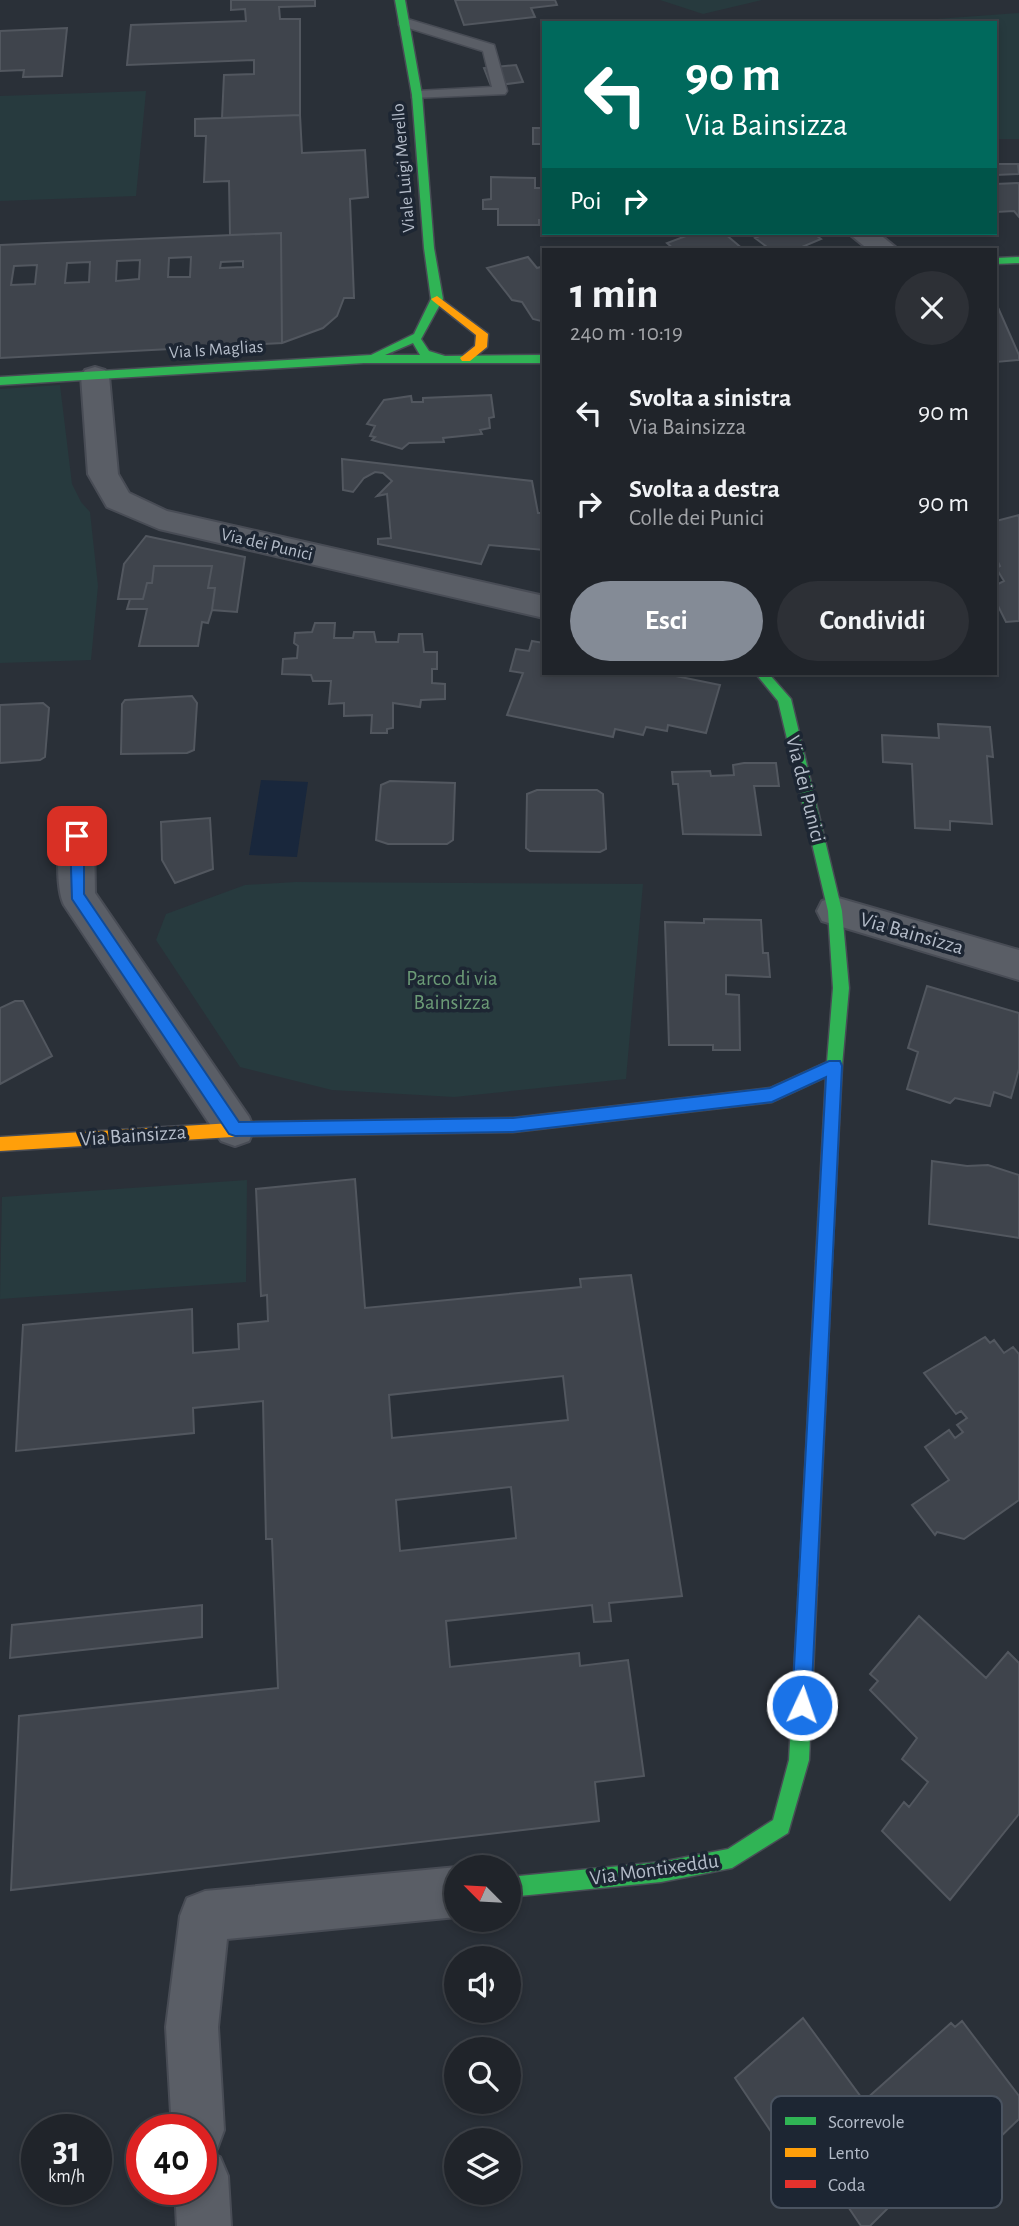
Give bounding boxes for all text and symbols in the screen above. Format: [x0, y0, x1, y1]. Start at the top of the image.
icon: left [570, 49, 661, 140]
text: 90 m [685, 51, 781, 100]
street label: Viale Luigi Merello [389, 102, 419, 233]
text: Via Bainsizza [685, 109, 848, 141]
icon: right [616, 182, 654, 220]
text: Poi [570, 188, 602, 214]
button: close [895, 271, 969, 345]
text: 1 min [570, 273, 659, 315]
text: 240 m · 10:19 [570, 322, 683, 345]
street label: Via Is Maglias [168, 338, 264, 362]
text: Svolta a sinistra [629, 385, 791, 411]
icon: left [570, 394, 608, 432]
text: 90 m [918, 399, 969, 425]
text: Via Bainsizza [629, 416, 746, 439]
text: Svolta a destra [629, 476, 780, 502]
icon: right [570, 485, 608, 523]
text: 90 m [918, 490, 969, 516]
text: Colle dei Punici [629, 507, 764, 530]
street label: Via dei Punici [219, 526, 314, 564]
button: Esci [570, 581, 763, 661]
button: Condividi [777, 581, 969, 661]
street label: Via dei Punici [782, 733, 829, 845]
pin [47, 806, 107, 866]
icon: arrive [58, 817, 96, 855]
street label: Via Bainsizza [858, 909, 966, 958]
park label: Parco di via Bainsizza [406, 968, 498, 1013]
street label: Via Bainsizza [79, 1121, 187, 1150]
position arrow [765, 1668, 839, 1742]
street label: Via Montixeddu [588, 1850, 720, 1889]
north arrow [444, 1855, 522, 1932]
map controls [444, 1855, 521, 2205]
button: sound [444, 1946, 521, 2023]
button: search [444, 2037, 521, 2114]
legend [771, 2096, 1002, 2208]
text: Scorrevole [828, 2113, 905, 2132]
speed limit sign: 40 [126, 2114, 217, 2205]
button: layers [444, 2128, 521, 2205]
text: 31 [53, 2133, 80, 2168]
text: Lento [828, 2144, 869, 2163]
text: km/h [48, 2168, 85, 2186]
text: Coda [828, 2176, 866, 2195]

